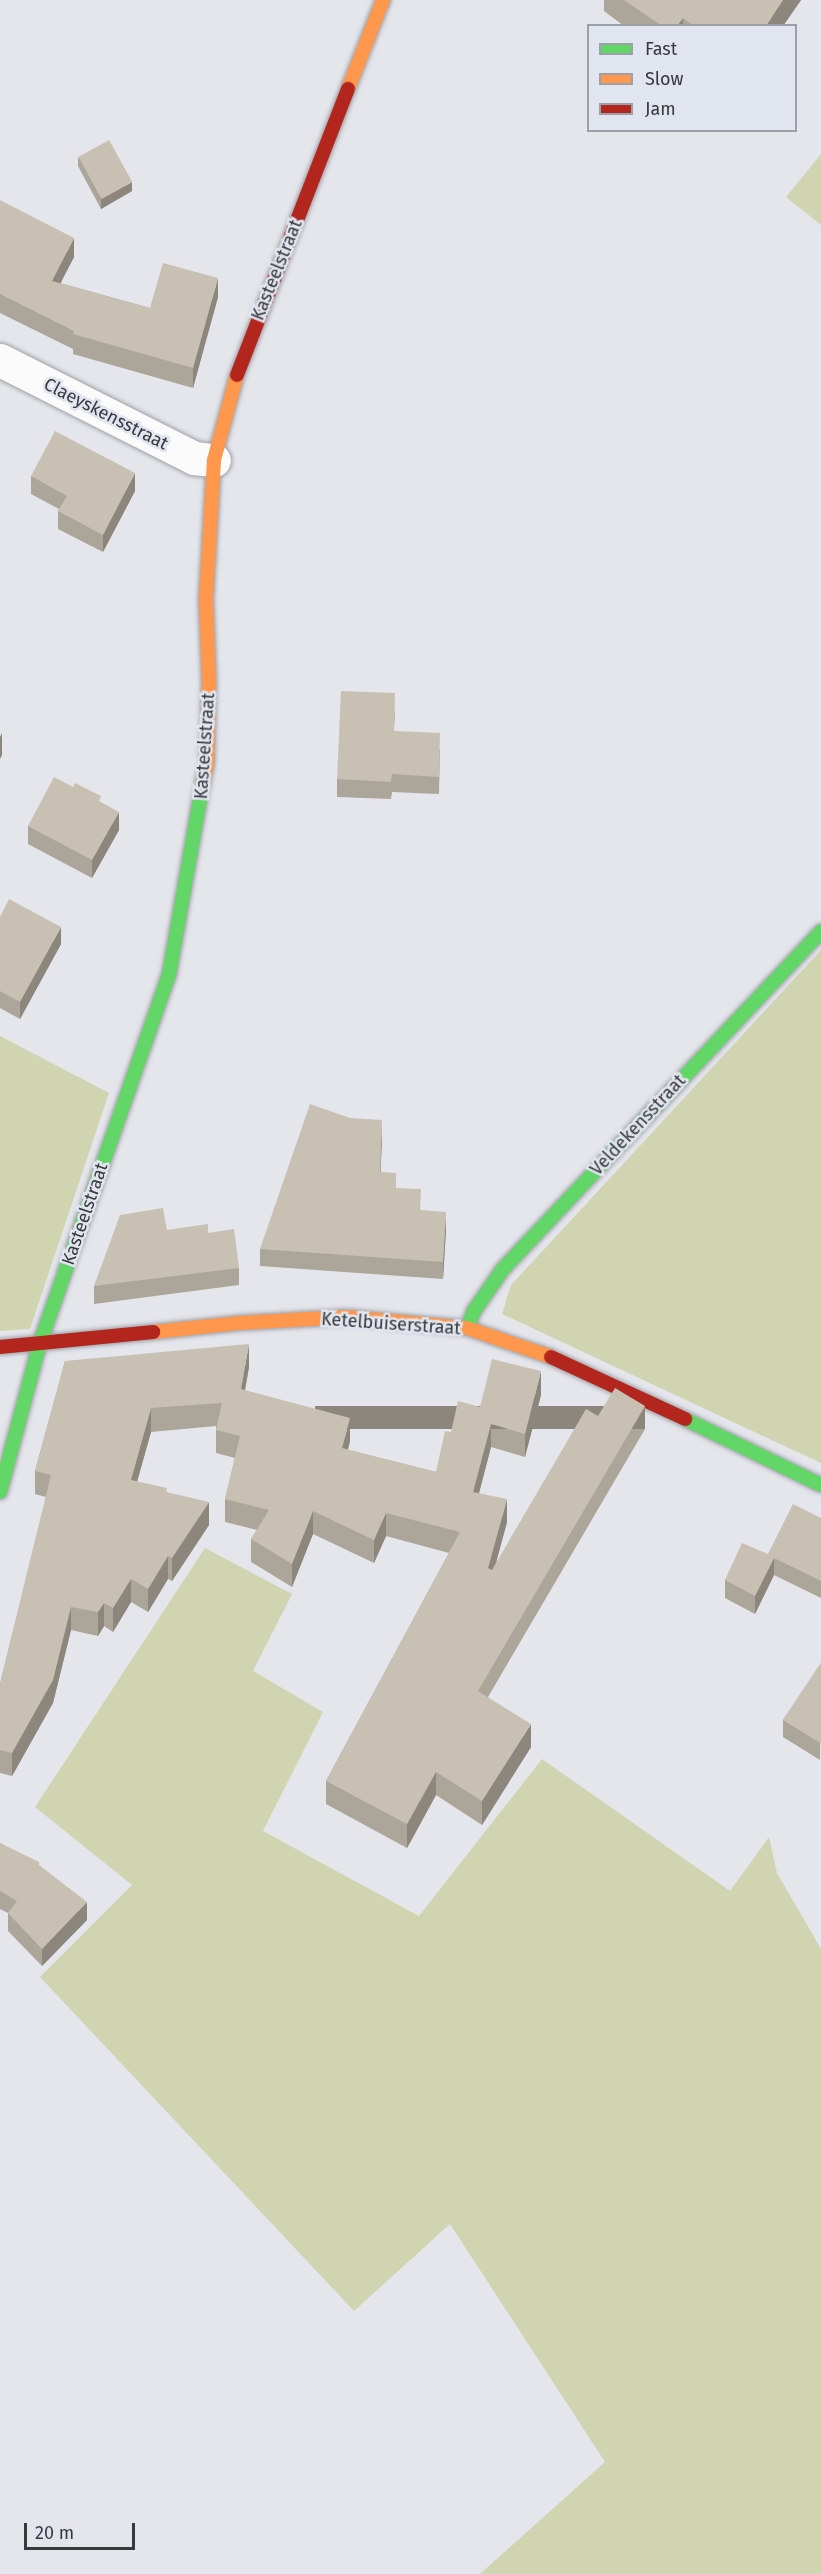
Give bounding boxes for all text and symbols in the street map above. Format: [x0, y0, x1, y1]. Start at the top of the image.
legend [587, 24, 797, 132]
text: Fast [645, 38, 677, 60]
text: Slow [645, 68, 683, 90]
text: Jam [645, 98, 676, 120]
street label: Kasteelstraat [247, 216, 307, 324]
street label: Claeyskensstraat [40, 373, 172, 455]
street label: Kasteelstraat [191, 692, 219, 800]
street label: Veldekensstraat [586, 1070, 690, 1180]
street label: Kasteelstraat [57, 1160, 113, 1268]
street label: Ketelbuiserstraat [321, 1308, 461, 1340]
scale bar [27, 2511, 138, 2549]
text: 20 m [35, 2522, 74, 2544]

